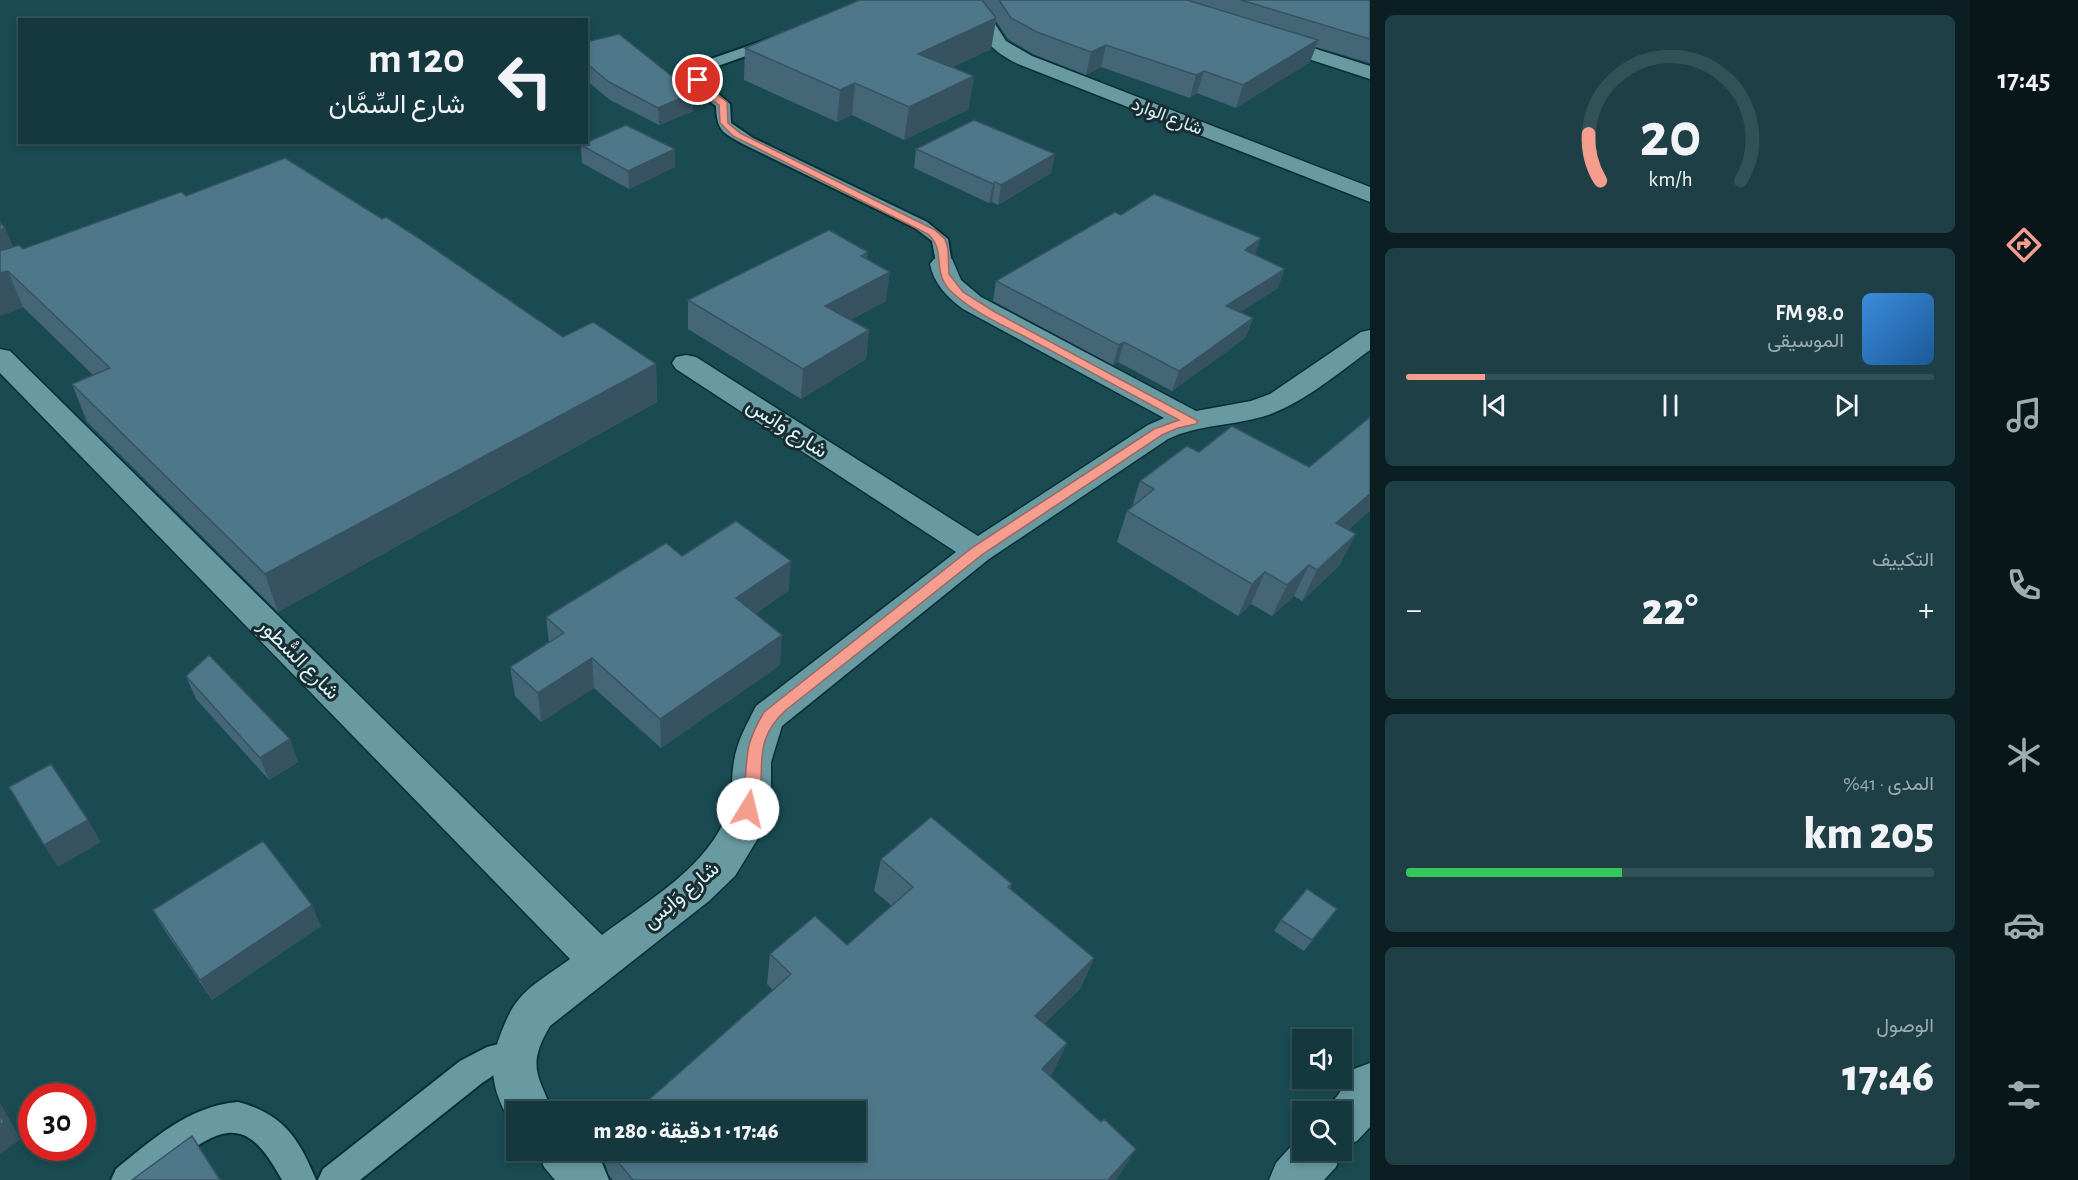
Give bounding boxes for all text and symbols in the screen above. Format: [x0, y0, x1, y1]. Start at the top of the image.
text: 120 m [368, 38, 465, 80]
icon: left [486, 42, 564, 120]
pin [672, 54, 723, 105]
icon: arrive [681, 63, 714, 96]
text: 17:45 [1998, 66, 2050, 93]
text: شارع السِّمَّان [329, 91, 465, 118]
street label: شارع الوارد [1128, 95, 1205, 141]
text: 20 [1639, 105, 1701, 167]
text: km/h [1648, 169, 1692, 190]
icon: directions [2003, 224, 2045, 266]
text: 98.0 FM [1775, 302, 1844, 324]
text: الموسيقى [1767, 331, 1844, 351]
icon: previous [1478, 389, 1511, 422]
icon: pause [1654, 389, 1687, 422]
icon: next [1830, 389, 1863, 422]
street label: شارع وَانِس [741, 394, 831, 464]
icon: music [2003, 394, 2045, 436]
text: التكييف [1872, 550, 1934, 570]
icon: phone [2003, 564, 2045, 606]
text: 22° [1642, 588, 1698, 633]
text: − [1406, 594, 1422, 627]
text: + [1918, 594, 1934, 627]
street label: شارع السُّطور [252, 612, 345, 706]
icon: climate [2003, 734, 2045, 776]
text: المدى · 41% [1843, 774, 1934, 794]
position arrow [716, 777, 780, 841]
text: 205 km [1803, 812, 1934, 857]
street label: شارع وَانِس [639, 857, 725, 935]
icon: car [2003, 904, 2045, 946]
text: الوصول [1876, 1016, 1934, 1036]
map controls [1292, 1029, 1352, 1161]
button: sound [1292, 1029, 1352, 1089]
text: 17:46 [1842, 1054, 1934, 1099]
icon: filters [2003, 1074, 2045, 1116]
speed limit sign: 30 [18, 1083, 96, 1161]
button: search [1292, 1101, 1352, 1161]
text: 17:46 · 1 دقيقة · 280 m [593, 1120, 779, 1142]

